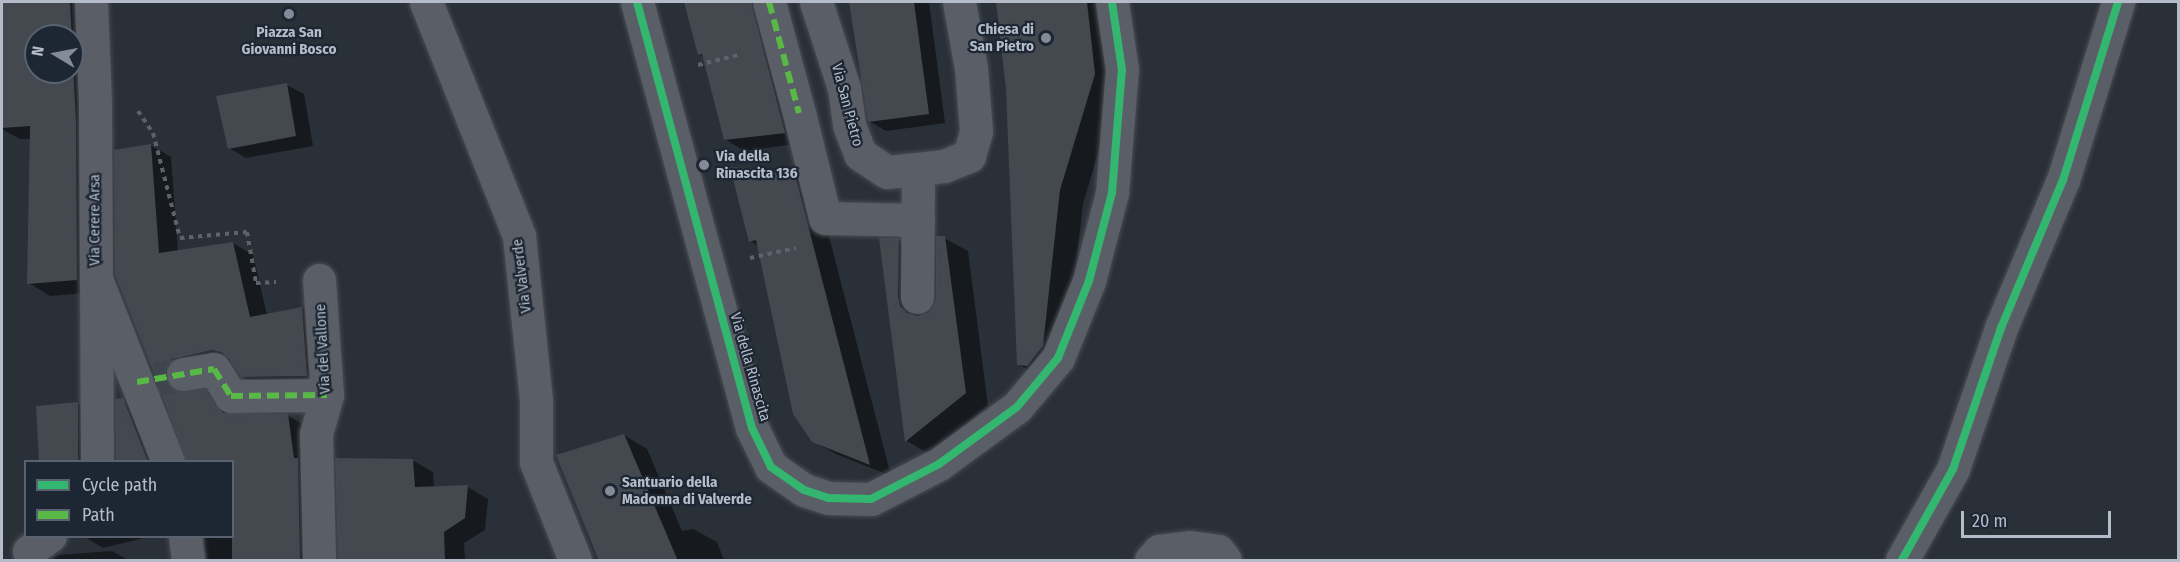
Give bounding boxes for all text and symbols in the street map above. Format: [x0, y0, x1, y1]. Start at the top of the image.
marker: Piazza San Giovanni Bosco [282, 7, 296, 21]
place label: Chiesa di San Pietro [970, 20, 1034, 55]
place label: Piazza San Giovanni Bosco [242, 23, 336, 58]
north arrow [24, 24, 84, 84]
marker: Chiesa di San Pietro [1039, 31, 1053, 45]
text: N [28, 45, 48, 58]
street label: Via San Pietro [827, 62, 867, 148]
place label: Via della Rinascita 136 [716, 147, 798, 182]
marker: Via della Rinascita 136 [697, 158, 711, 172]
street label: Via Cerere Arsa [86, 174, 104, 266]
street label: Via Valverde [509, 238, 535, 314]
street label: Via del Vallone [312, 303, 334, 395]
street label: Via della Rinascita [726, 311, 774, 423]
legend [24, 460, 234, 538]
place label: Santuario della Madonna di Valverde [622, 473, 752, 508]
text: Cycle path [82, 474, 157, 496]
marker: Santuario della Madonna di Valverde [603, 484, 617, 498]
scale bar [1964, 499, 2114, 537]
text: Path [82, 504, 115, 526]
text: 20 m [1972, 510, 2007, 532]

